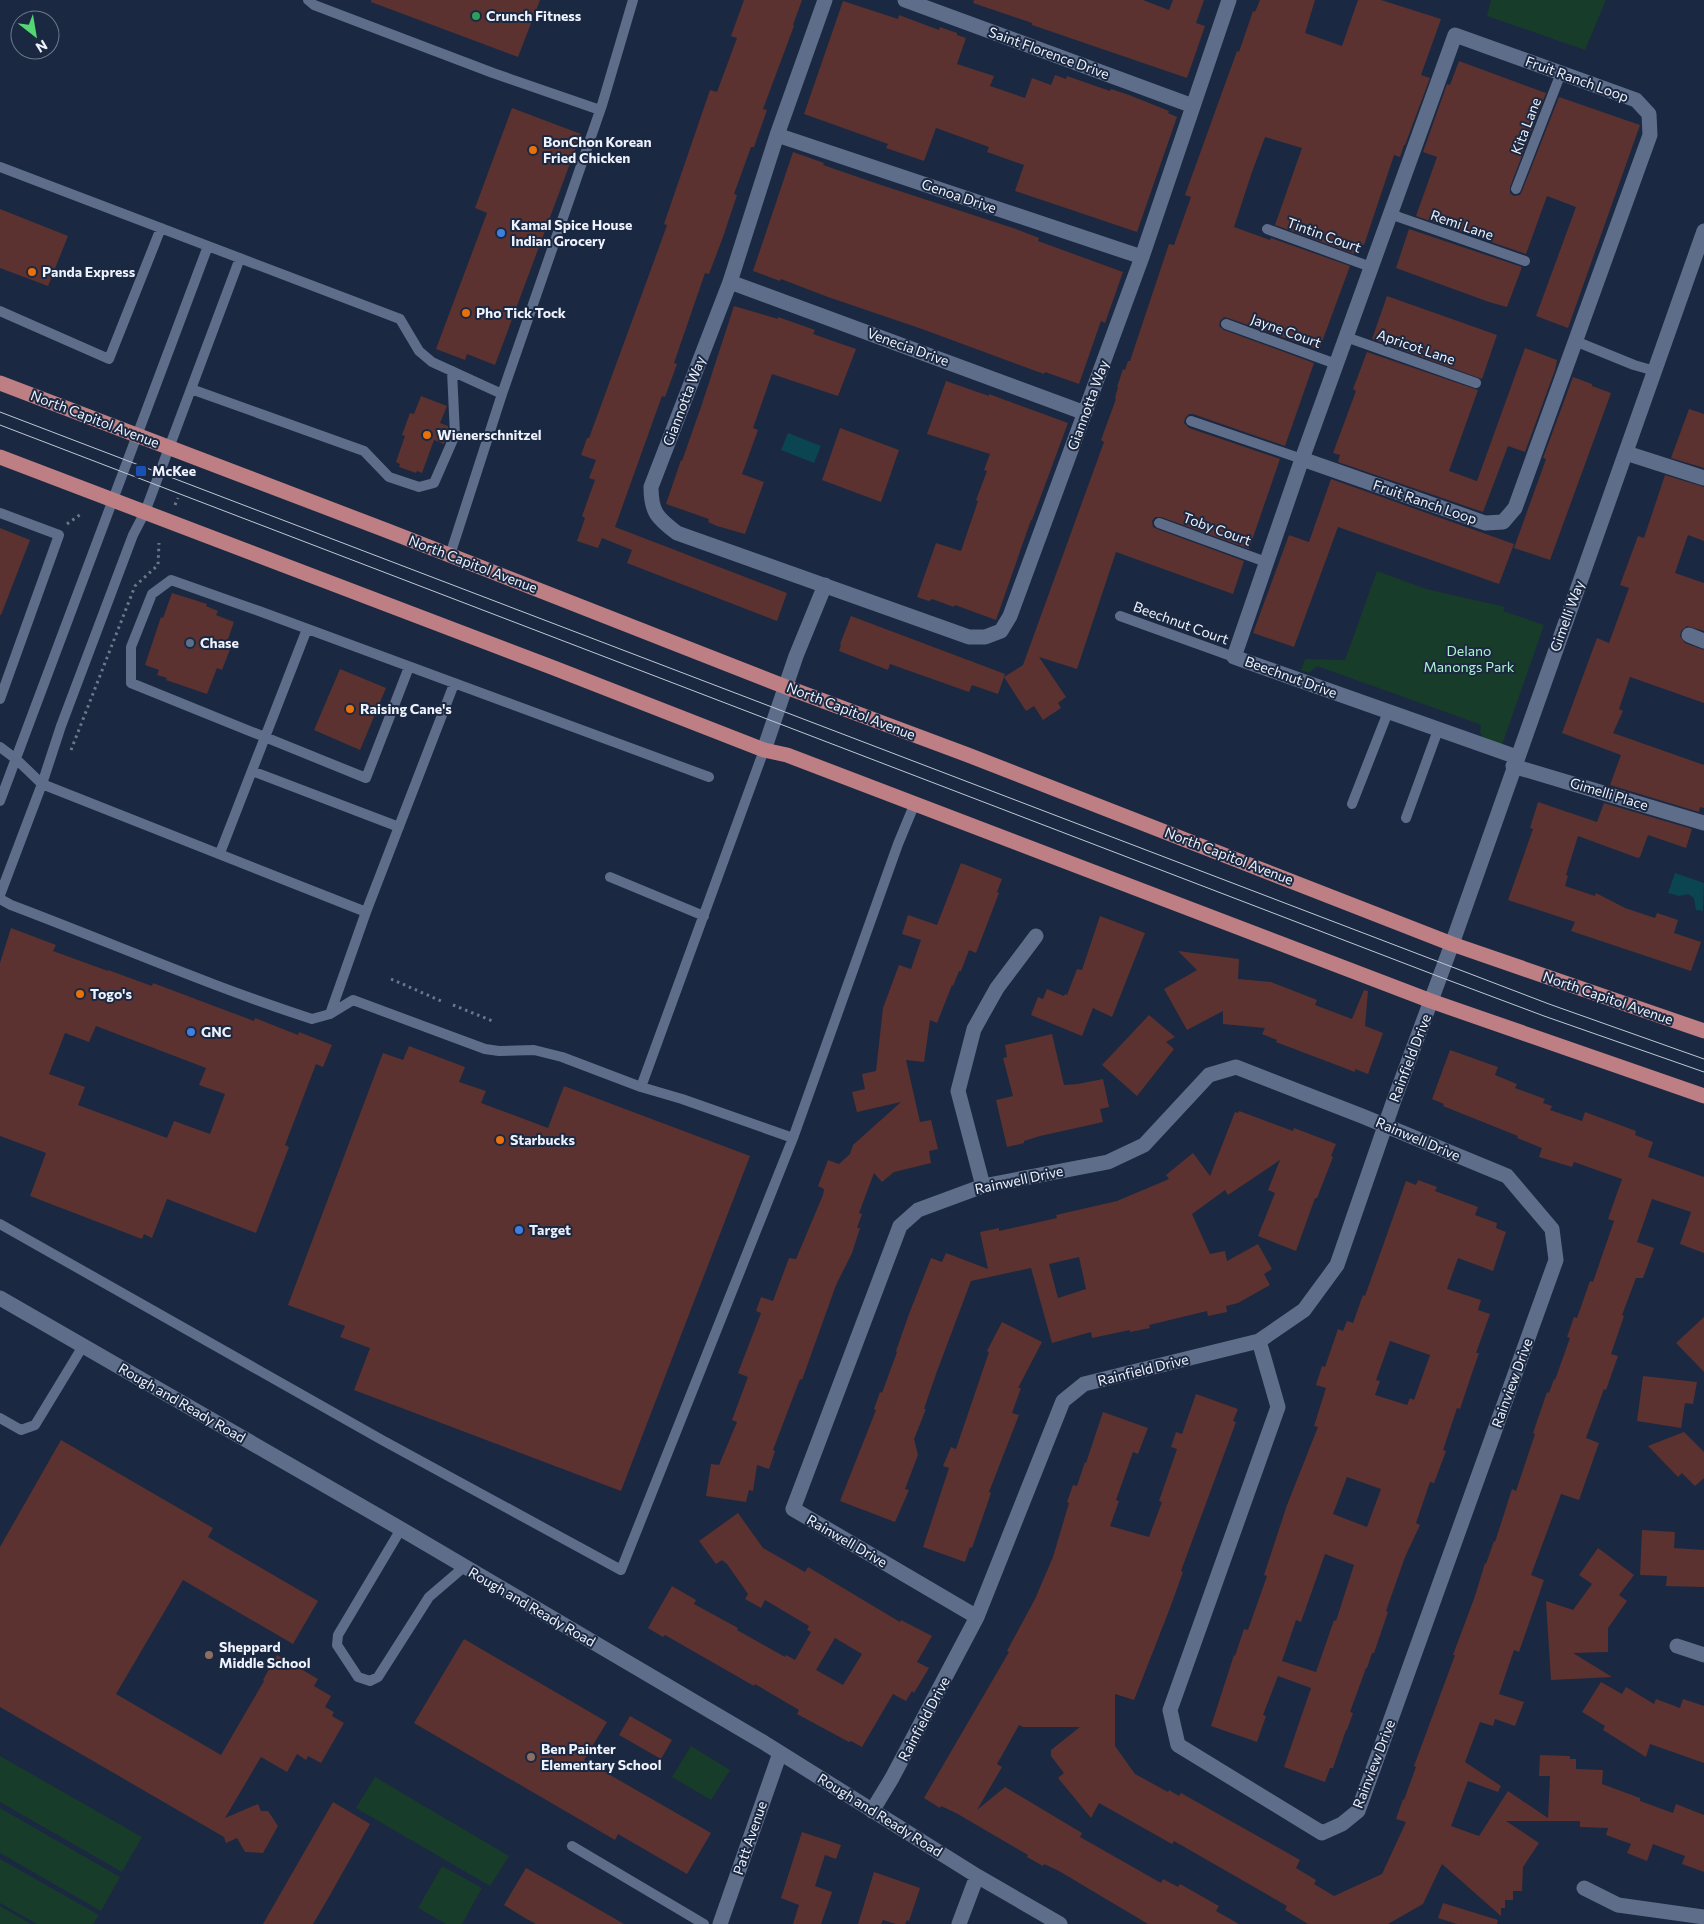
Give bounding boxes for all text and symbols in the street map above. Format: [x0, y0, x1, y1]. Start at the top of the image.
place label: Crunch Fitness [486, 7, 582, 24]
north arrow [10, 10, 60, 60]
marker: Crunch Fitness [470, 10, 482, 22]
street label: Saint Florence Drive [987, 23, 1112, 82]
text: N [33, 37, 51, 57]
street label: Fruit Ranch Loop [1523, 52, 1631, 105]
street label: Kita Lane [1507, 95, 1544, 157]
place label: BonChon Korean Fried Chicken [543, 133, 652, 166]
marker: BonChon Korean Fried Chicken [527, 144, 539, 156]
street label: Genoa Drive [920, 175, 999, 216]
street label: Remi Lane [1428, 206, 1496, 243]
street label: Tintin Court [1285, 213, 1364, 256]
place label: Kamal Spice House Indian Grocery [511, 216, 632, 249]
marker: Kamal Spice House Indian Grocery [495, 227, 507, 239]
place label: Panda Express [42, 263, 136, 280]
marker: Panda Express [26, 266, 38, 278]
place label: Pho Tick Tock [476, 304, 566, 321]
marker: Pho Tick Tock [460, 307, 472, 319]
street label: Jayne Court [1249, 310, 1324, 351]
street label: Venecia Drive [865, 324, 951, 369]
street label: Apricot Lane [1375, 325, 1457, 368]
street label: Giannotta Way [659, 353, 708, 448]
street label: Giannotta Way [1063, 357, 1112, 452]
street label: North Capitol Avenue [28, 386, 162, 451]
place label: Wienerschnitzel [437, 426, 542, 443]
marker: Wienerschnitzel [421, 429, 433, 441]
place label: McKee [152, 462, 196, 479]
marker: McKee [134, 464, 148, 478]
street label: Fruit Ranch Loop [1371, 476, 1479, 527]
street label: Toby Court [1181, 508, 1254, 549]
street label: North Capitol Avenue [406, 531, 540, 596]
street label: Gimelli Way [1546, 578, 1587, 654]
street label: Beechnut Court [1131, 597, 1231, 648]
place label: Chase [200, 634, 239, 651]
marker: Chase [184, 637, 196, 649]
park label: Delano Manongs Park [1424, 642, 1515, 675]
street label: Beechnut Drive [1243, 652, 1340, 701]
street label: North Capitol Avenue [784, 678, 918, 743]
place label: Raising Cane's [360, 700, 452, 717]
marker: Raising Cane's [344, 703, 356, 715]
street label: Gimelli Place [1568, 774, 1650, 813]
street label: North Capitol Avenue [1162, 823, 1296, 888]
street label: North Capitol Avenue [1541, 967, 1676, 1028]
place label: Togo's [90, 985, 132, 1002]
marker: Togo's [74, 988, 86, 1000]
street label: Rainfield Drive [1385, 1011, 1434, 1104]
place label: GNC [201, 1023, 231, 1040]
marker: GNC [185, 1026, 197, 1038]
street label: Rainwell Drive [1373, 1113, 1463, 1164]
place label: Starbucks [510, 1131, 575, 1148]
marker: Starbucks [494, 1134, 506, 1146]
street label: Rainwell Drive [973, 1162, 1065, 1197]
place label: Target [529, 1221, 571, 1238]
marker: Target [513, 1224, 525, 1236]
street label: Rainview Drive [1487, 1336, 1536, 1430]
street label: Rainfield Drive [1096, 1350, 1190, 1389]
street label: Rough and Ready Road [116, 1359, 249, 1446]
street label: Rainwell Drive [804, 1511, 891, 1570]
street label: Rough and Ready Road [466, 1563, 599, 1650]
place label: Sheppard Middle School [219, 1638, 310, 1671]
marker: Sheppard Middle School [203, 1649, 215, 1661]
street label: Rainfield Drive [894, 1674, 953, 1764]
street label: Rainview Drive [1349, 1717, 1398, 1811]
place label: Ben Painter Elementary School [541, 1740, 661, 1773]
marker: Ben Painter Elementary School [525, 1751, 537, 1763]
street label: Rough and Ready Road [815, 1769, 946, 1860]
street label: Patt Avenue [729, 1799, 770, 1877]

